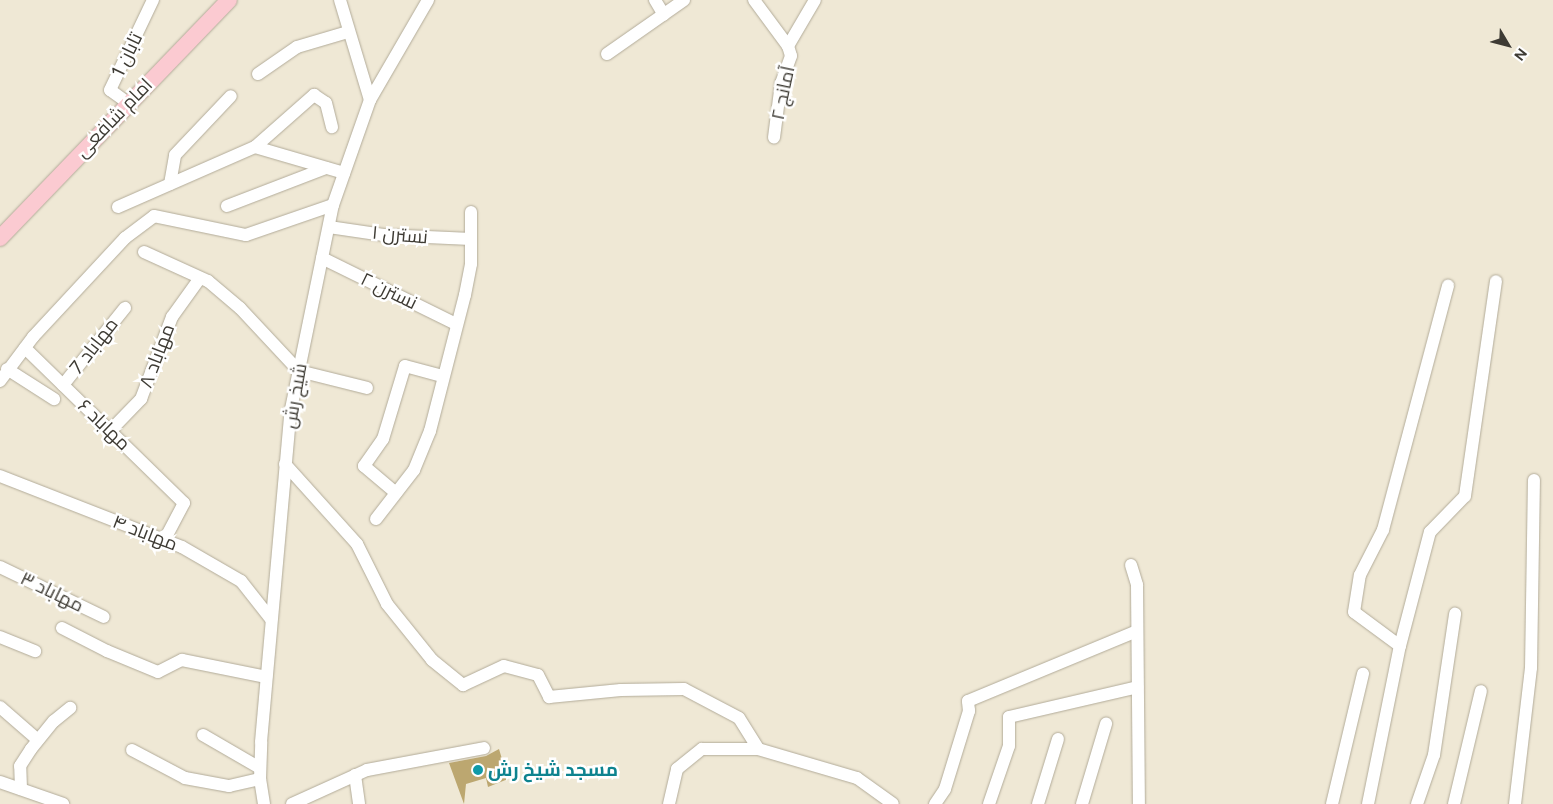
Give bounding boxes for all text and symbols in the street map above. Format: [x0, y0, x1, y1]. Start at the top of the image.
north arrow [1483, 20, 1533, 70]
street label: تابان 1 [107, 29, 147, 81]
text: N [1510, 45, 1530, 64]
street label: آمانج ۲ [766, 64, 800, 122]
street label: امام شافعی [71, 74, 157, 162]
street label: نسترن ۱ [371, 221, 429, 249]
street label: نسترن ۲ [357, 268, 421, 314]
street label: مهاباد 7 [65, 313, 123, 379]
street label: مهاباد ۸ [134, 321, 180, 391]
street label: شیخ رش [278, 362, 312, 430]
street label: مهاباد ۶ [73, 395, 135, 455]
street label: مهاباد ۴ [109, 510, 181, 556]
street label: مهاباد ۳ [17, 567, 87, 617]
place label: مسجد شیخ رش [488, 759, 618, 781]
marker: مسجد شیخ رش [472, 764, 484, 776]

